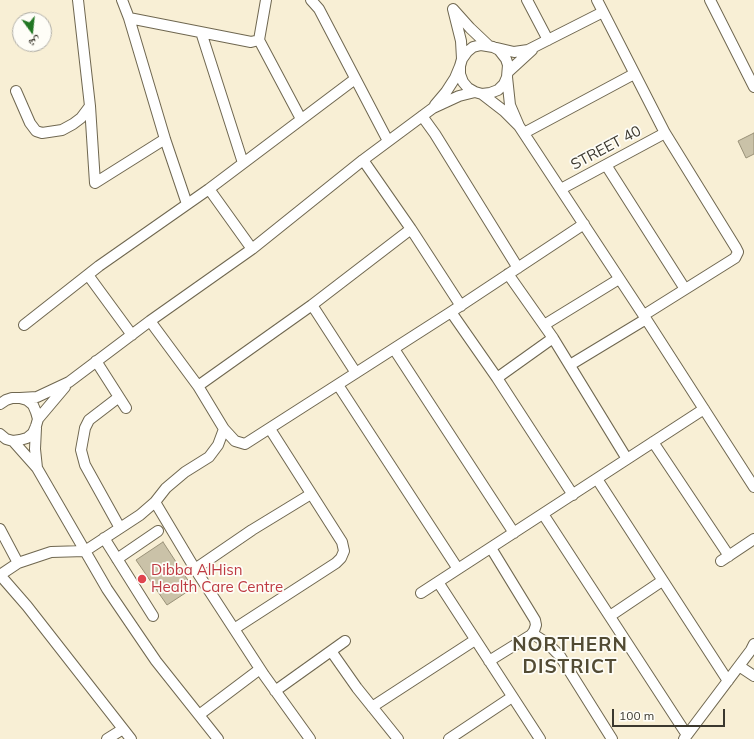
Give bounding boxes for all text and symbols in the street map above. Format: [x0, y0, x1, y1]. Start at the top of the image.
north arrow [12, 12, 52, 52]
text: ش [27, 34, 42, 51]
street label: STREET 40 [568, 122, 644, 174]
place label: Dibba AlHisn Health Care Centre [151, 561, 283, 596]
marker: Dibba AlHisn Health Care Centre [136, 573, 148, 585]
district label: NORTHERN DISTRICT [512, 634, 628, 678]
scale bar [614, 701, 727, 727]
text: 100 m [619, 708, 654, 723]

